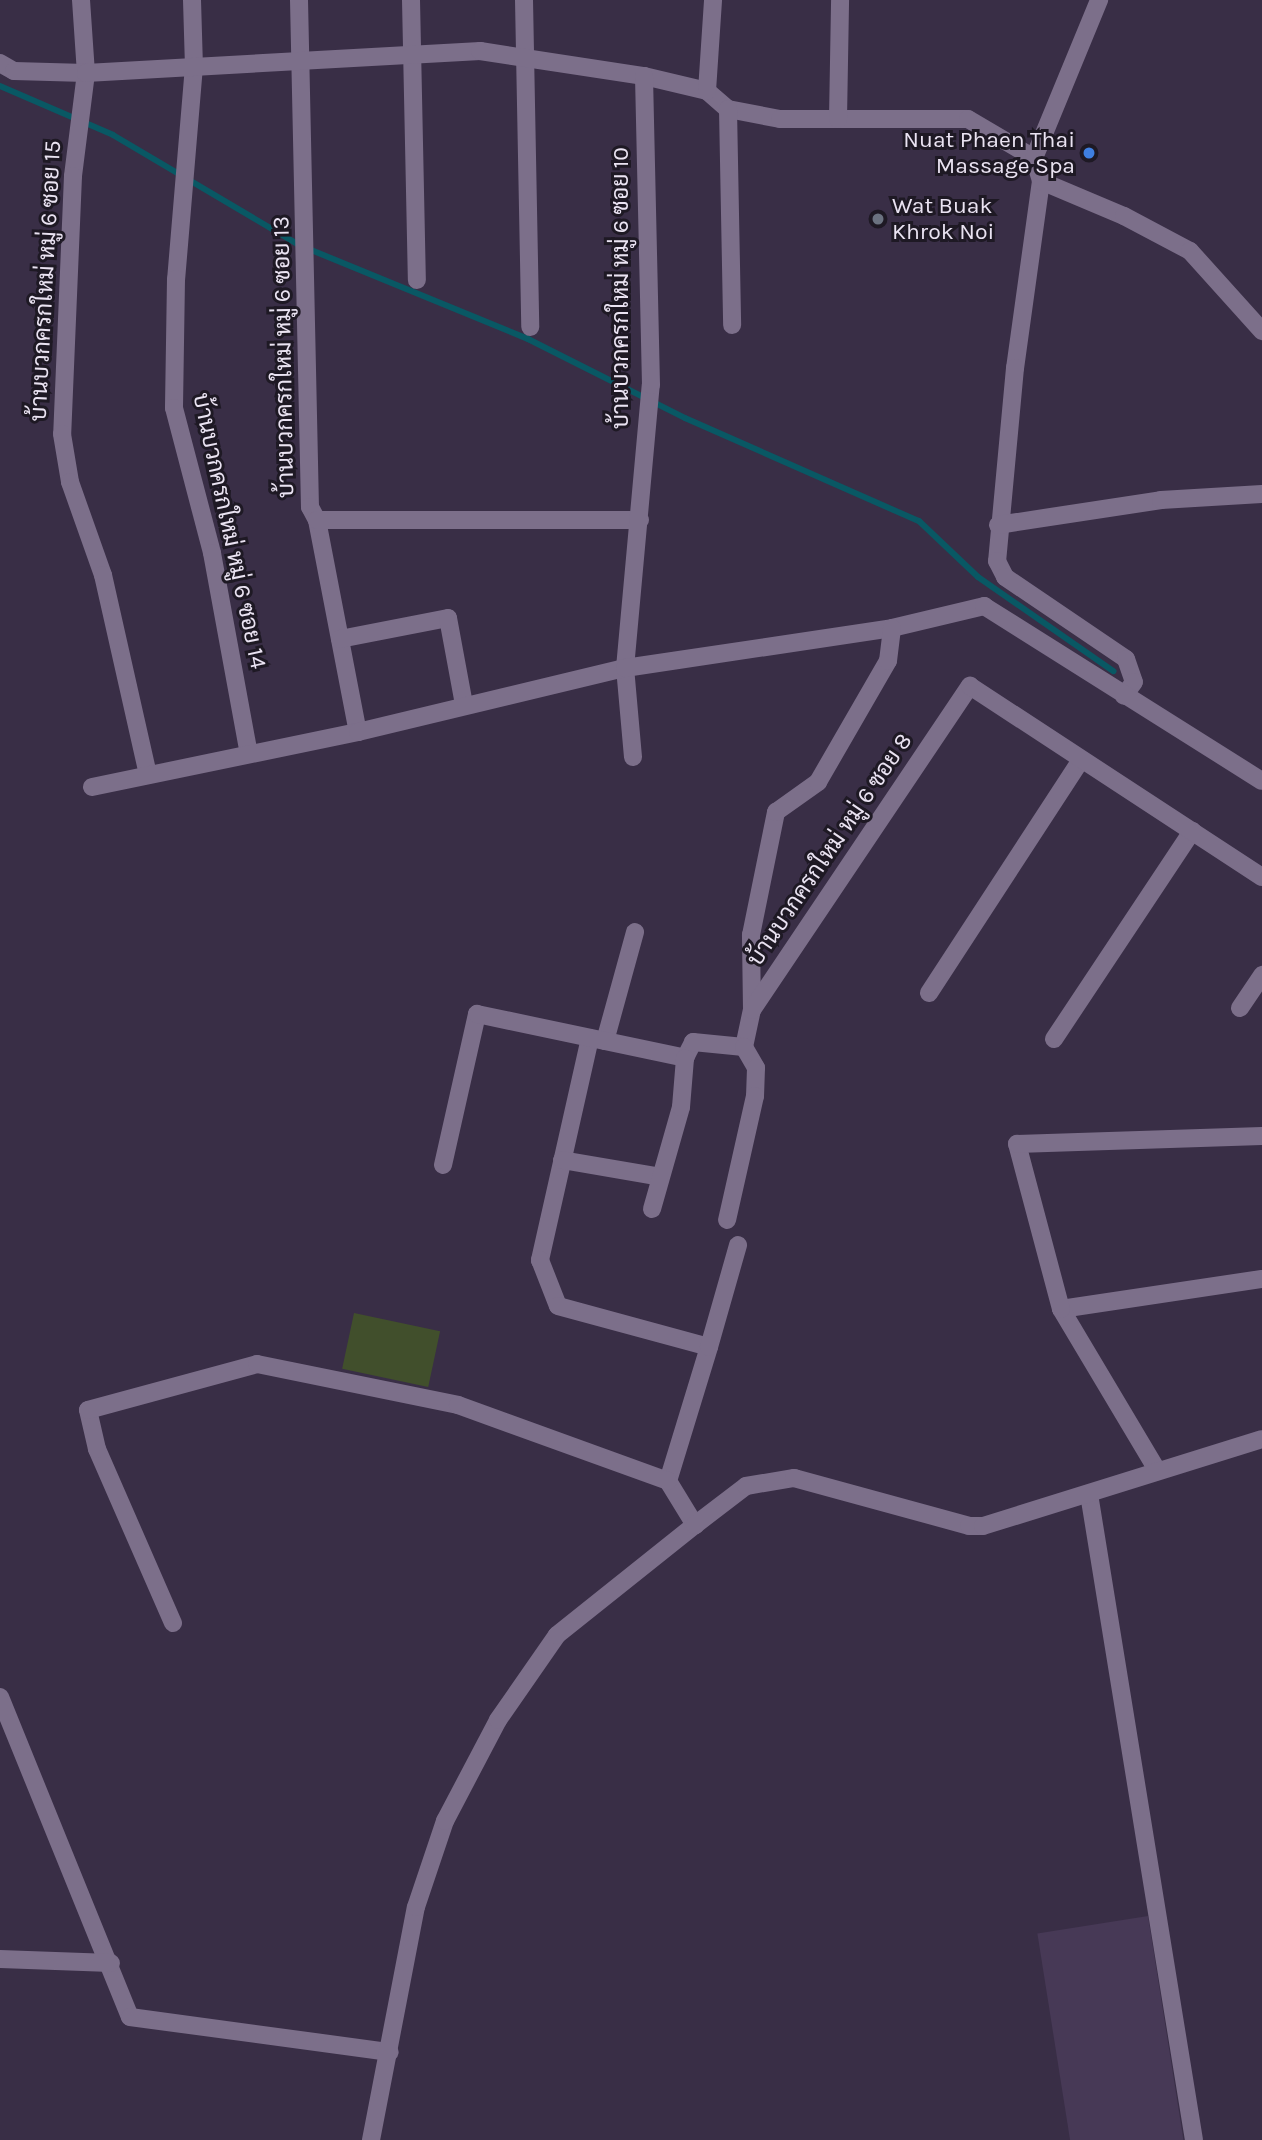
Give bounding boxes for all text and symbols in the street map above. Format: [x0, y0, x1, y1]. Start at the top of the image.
place label: Nuat Phaen Thai Massage Spa [903, 126, 1075, 180]
street label: บ้านบวกครกใหม่ หมู่ 6 ซอย 15 [25, 140, 67, 422]
marker: Nuat Phaen Thai Massage Spa [1081, 145, 1097, 161]
street label: บ้านบวกครกใหม่ หมู่ 6 ซอย 10 [607, 147, 635, 429]
place label: Wat Buak Khrok Noi [892, 192, 994, 246]
marker: Wat Buak Khrok Noi [870, 211, 886, 227]
street label: บ้านบวกครกใหม่ หมู่ 6 ซอย 13 [268, 216, 300, 498]
street label: บ้านบวกครกใหม่ หมู่ 6 ซอย 14 [186, 391, 272, 671]
street label: บ้านบวกครกใหม่ หมู่ 6 ซอย 8 [742, 728, 918, 972]

